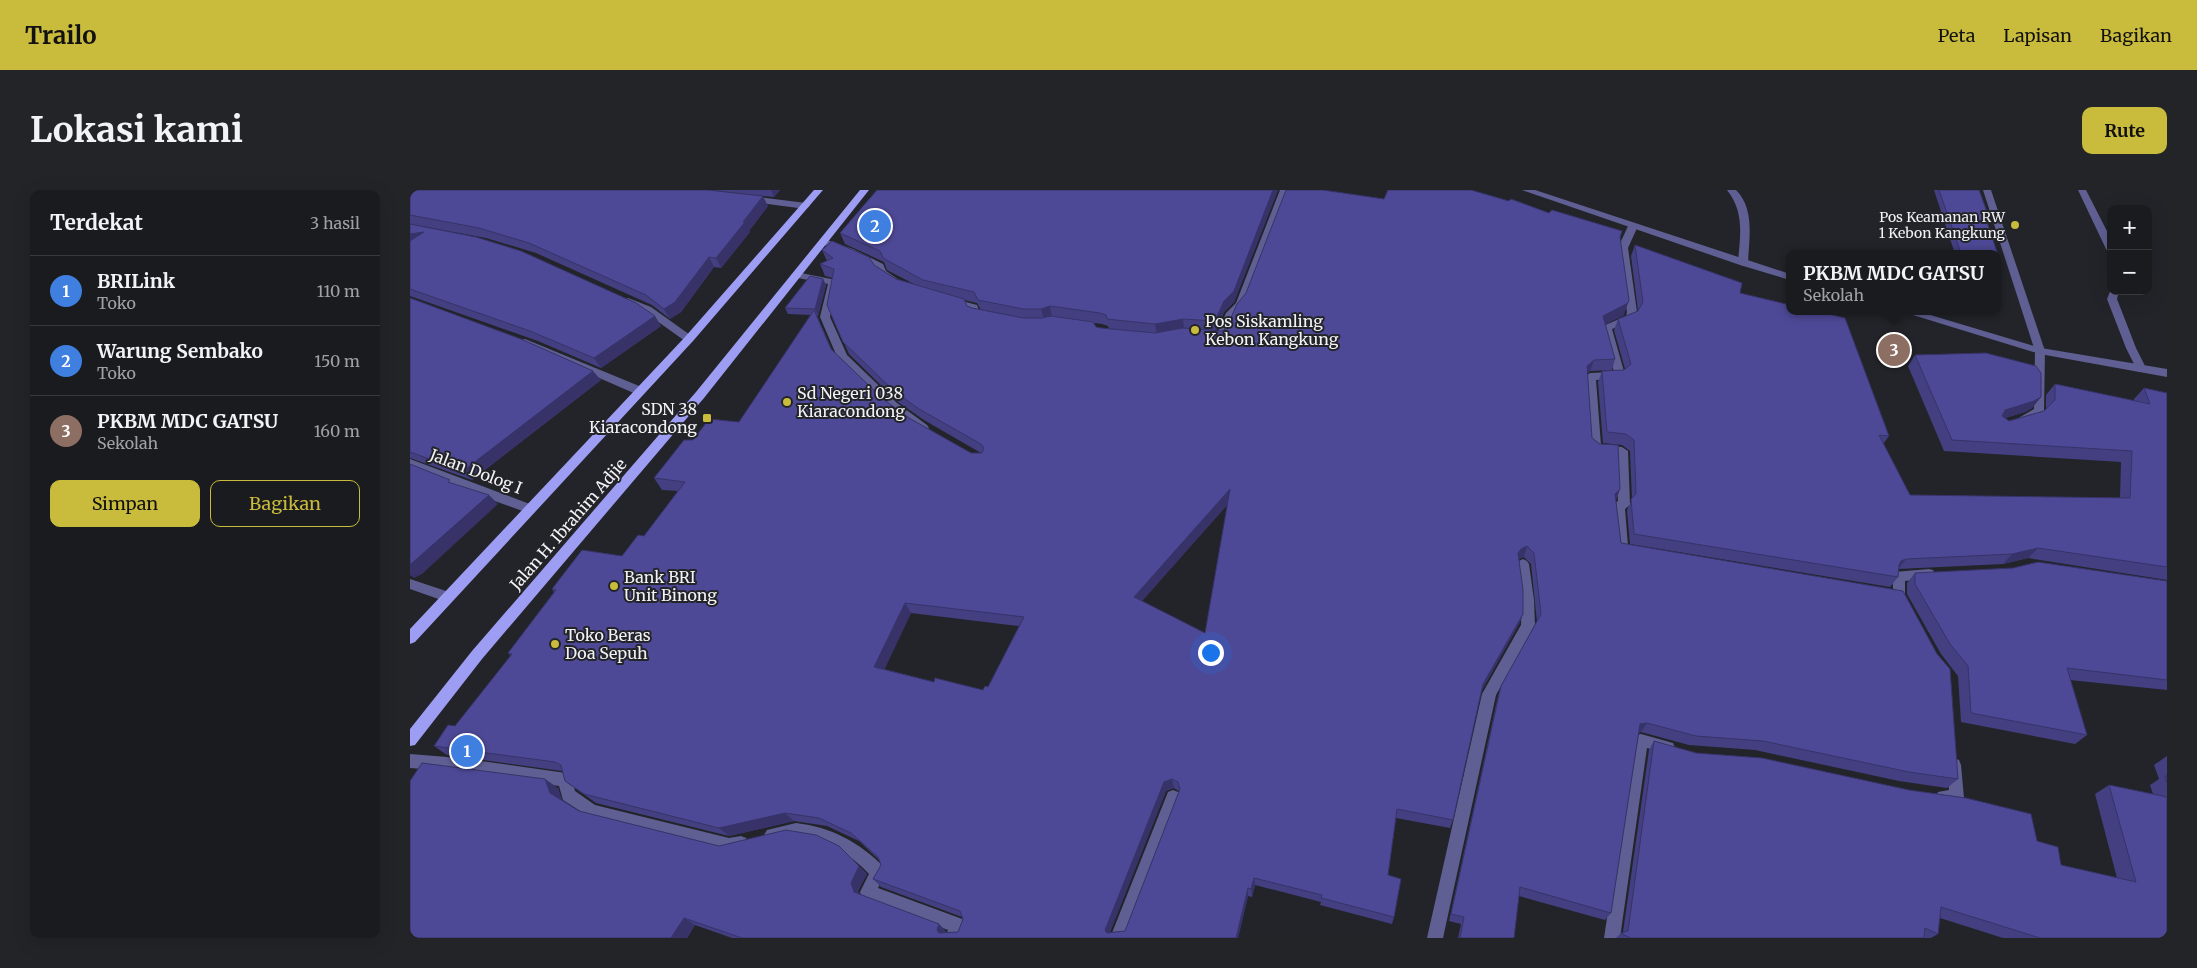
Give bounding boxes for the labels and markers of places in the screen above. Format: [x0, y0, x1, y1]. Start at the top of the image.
pin: 2 [859, 207, 891, 245]
place label: Pos Keamanan RW 1 Kebon Kangkung [1879, 208, 2006, 242]
marker: Pos Keamanan RW 1 Kebon Kangkung [2009, 219, 2021, 231]
place label: Pos Siskamling Kebon Kangkung [1205, 311, 1339, 349]
marker: Pos Siskamling Kebon Kangkung [1189, 324, 1201, 336]
pin: 3 [1878, 331, 1910, 369]
place label: Sd Negeri 038 Kiaracondong [797, 383, 905, 421]
marker: Sd Negeri 038 Kiaracondong [781, 396, 793, 408]
place label: SDN 38 Kiaracondong [589, 399, 697, 437]
marker: SDN 38 Kiaracondong [701, 412, 713, 424]
place label: Bank BRI Unit Binong [624, 567, 717, 605]
marker: Bank BRI Unit Binong [608, 580, 620, 592]
place label: Toko Beras Doa Sepuh [565, 625, 651, 663]
marker: Toko Beras Doa Sepuh [549, 638, 561, 650]
pin: 1 [451, 732, 483, 770]

